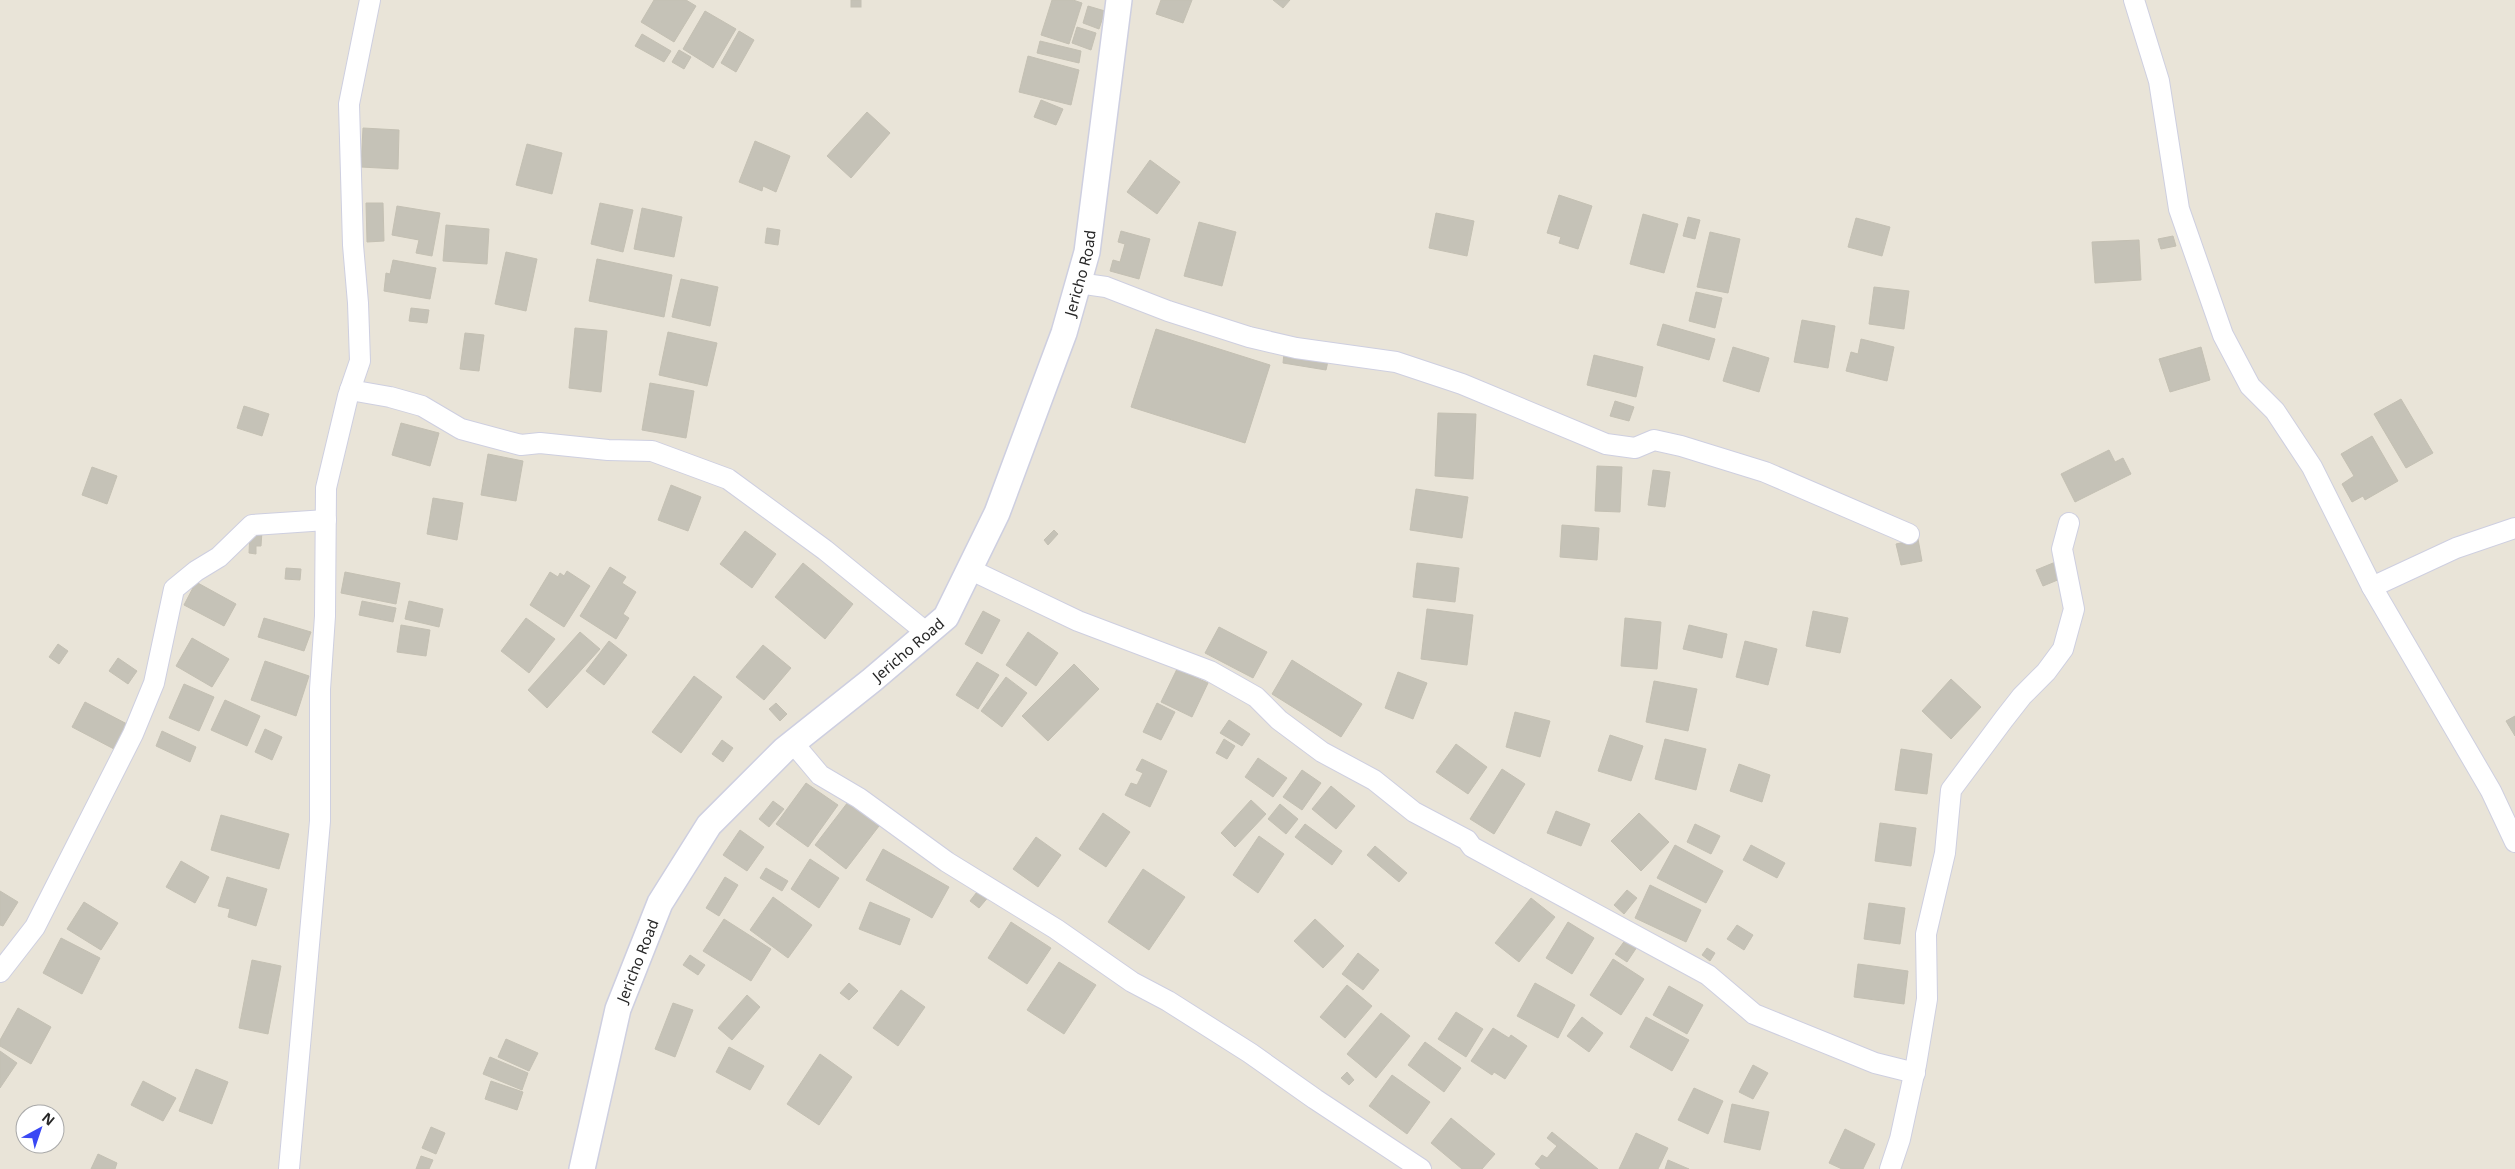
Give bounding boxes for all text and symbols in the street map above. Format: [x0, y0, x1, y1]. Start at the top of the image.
street label: Jericho Road [1059, 229, 1100, 320]
street label: Jericho Road [866, 613, 948, 687]
street label: Jericho Road [611, 916, 663, 1007]
north arrow [15, 1104, 65, 1154]
text: N [38, 1108, 59, 1130]

